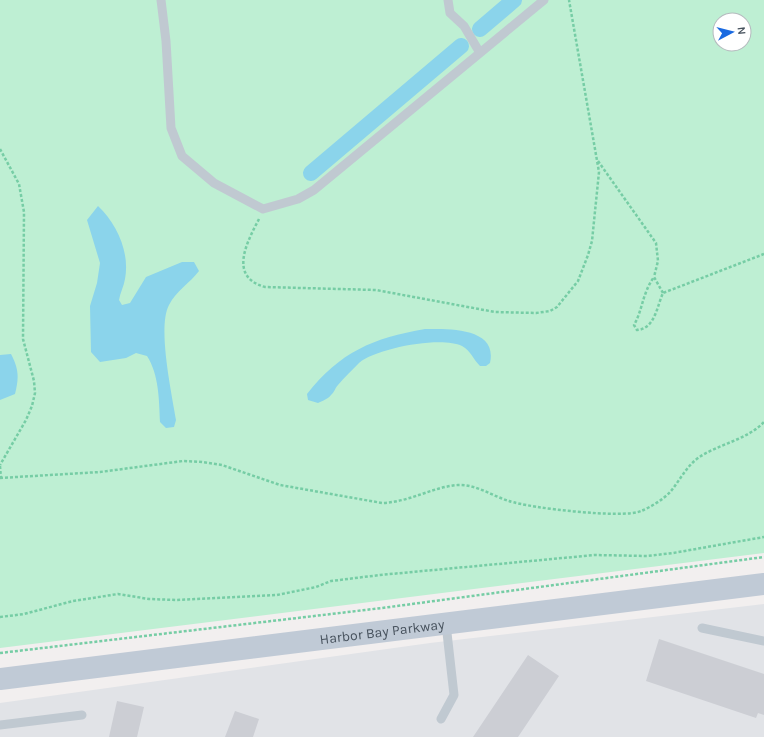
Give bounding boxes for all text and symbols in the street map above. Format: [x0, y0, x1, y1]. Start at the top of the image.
north arrow [712, 12, 752, 52]
text: N [734, 26, 748, 36]
street label: Harbor Bay Parkway [319, 616, 446, 648]

